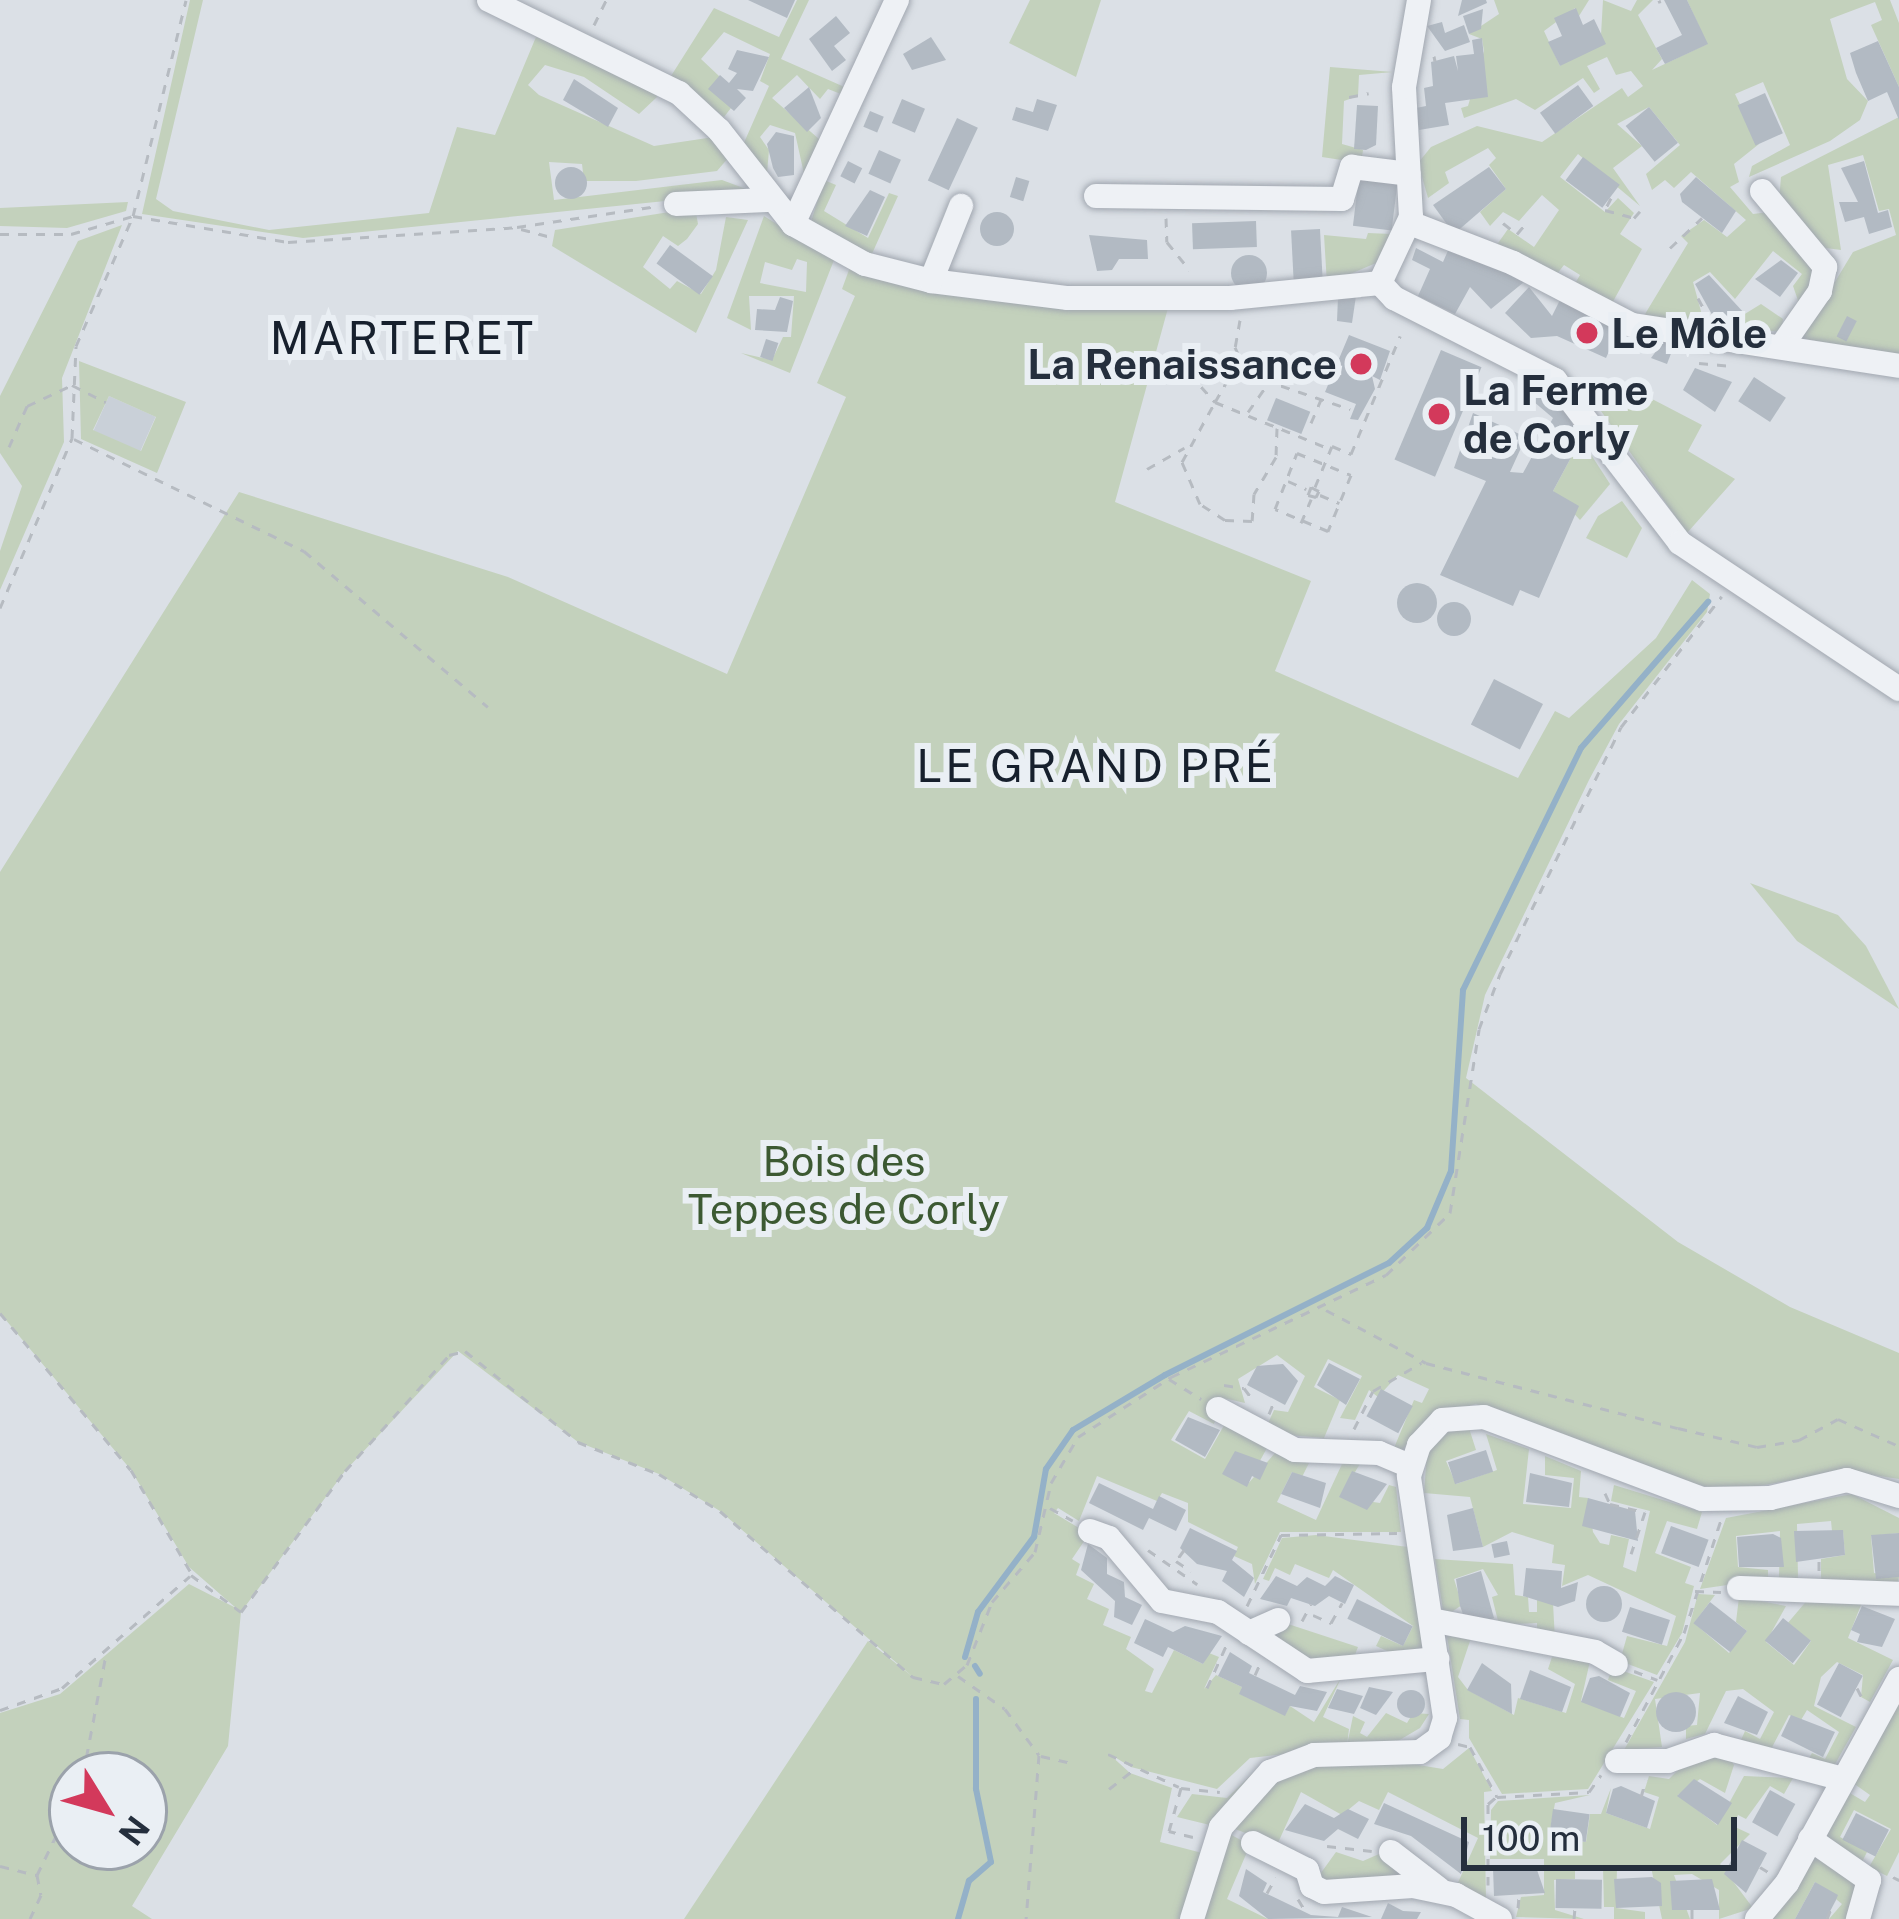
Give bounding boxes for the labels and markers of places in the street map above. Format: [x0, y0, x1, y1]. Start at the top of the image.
place label: Le Môle [1611, 308, 1767, 358]
marker: Le Môle [1574, 320, 1600, 346]
place label: La Renaissance [1027, 339, 1337, 389]
marker: La Renaissance [1348, 351, 1374, 377]
place label: La Ferme de Corly [1463, 365, 1648, 464]
marker: La Ferme de Corly [1426, 401, 1452, 427]

